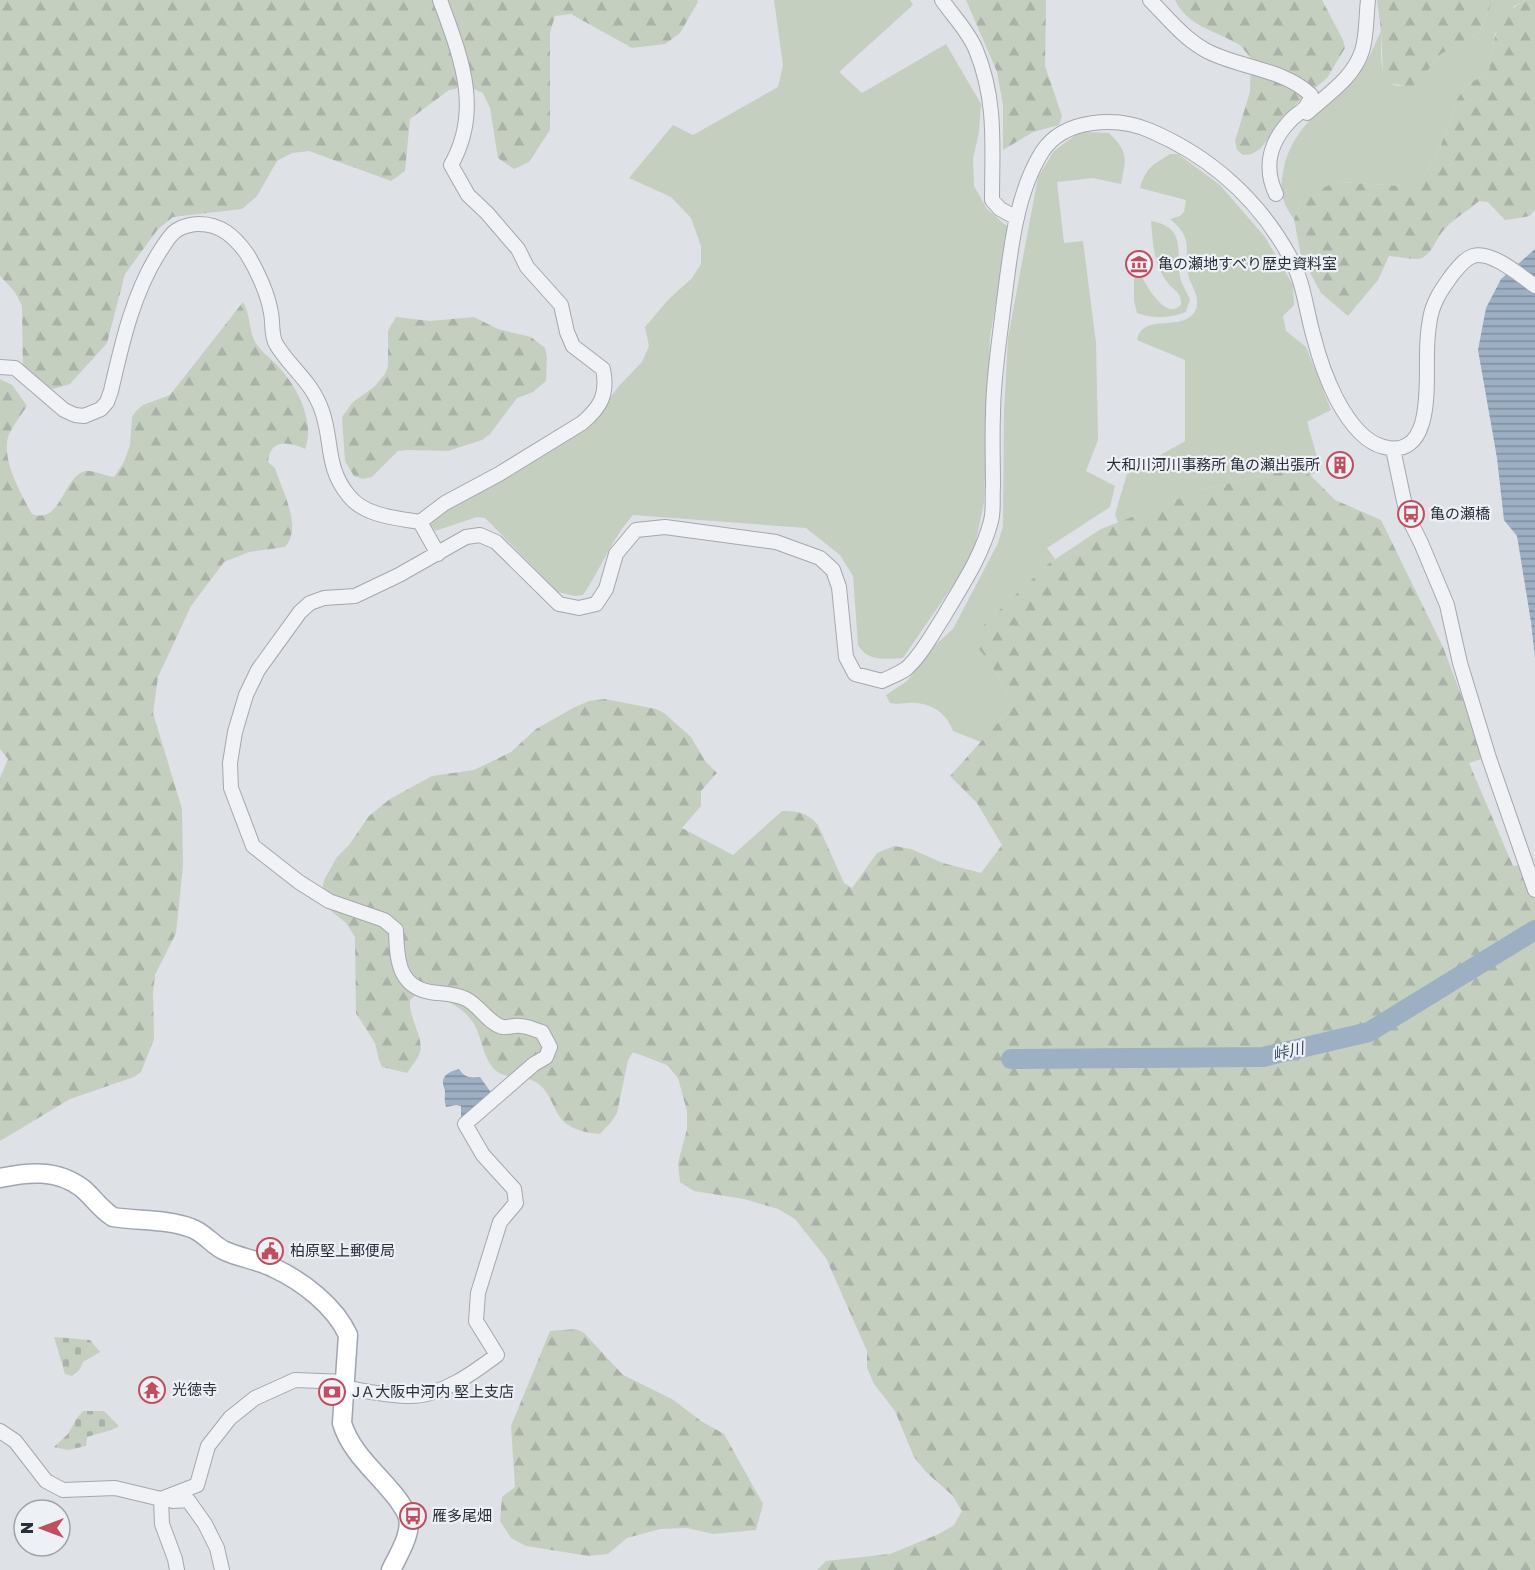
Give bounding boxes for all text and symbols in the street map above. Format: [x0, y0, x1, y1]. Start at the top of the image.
museum icon: 亀の瀬地すべり歴史資料室 [1124, 249, 1154, 279]
place label: 亀の瀬地すべり歴史資料室 [1158, 254, 1337, 272]
building icon: 大和川河川事務所 亀の瀬出張所 [1325, 450, 1355, 480]
place label: 大和川河川事務所 亀の瀬出張所 [1106, 455, 1320, 473]
bus stop icon: 亀の瀬橋 [1396, 499, 1426, 529]
place label: 亀の瀬橋 [1430, 504, 1490, 522]
water label: 峠川 [1270, 1037, 1308, 1064]
public building icon: 柏原堅上郵便局 [255, 1236, 285, 1266]
place label: 柏原堅上郵便局 [290, 1241, 395, 1259]
temple icon: 光徳寺 [137, 1375, 167, 1405]
bank icon: JＡ大阪中河内 堅上支店 [317, 1377, 347, 1407]
place label: 光徳寺 [172, 1380, 217, 1398]
place label: JＡ大阪中河内 堅上支店 [352, 1382, 514, 1400]
north arrow [12, 1498, 72, 1558]
bus stop icon: 雁多尾畑 [398, 1501, 428, 1531]
place label: 雁多尾畑 [432, 1506, 492, 1524]
text: N [17, 1522, 37, 1534]

